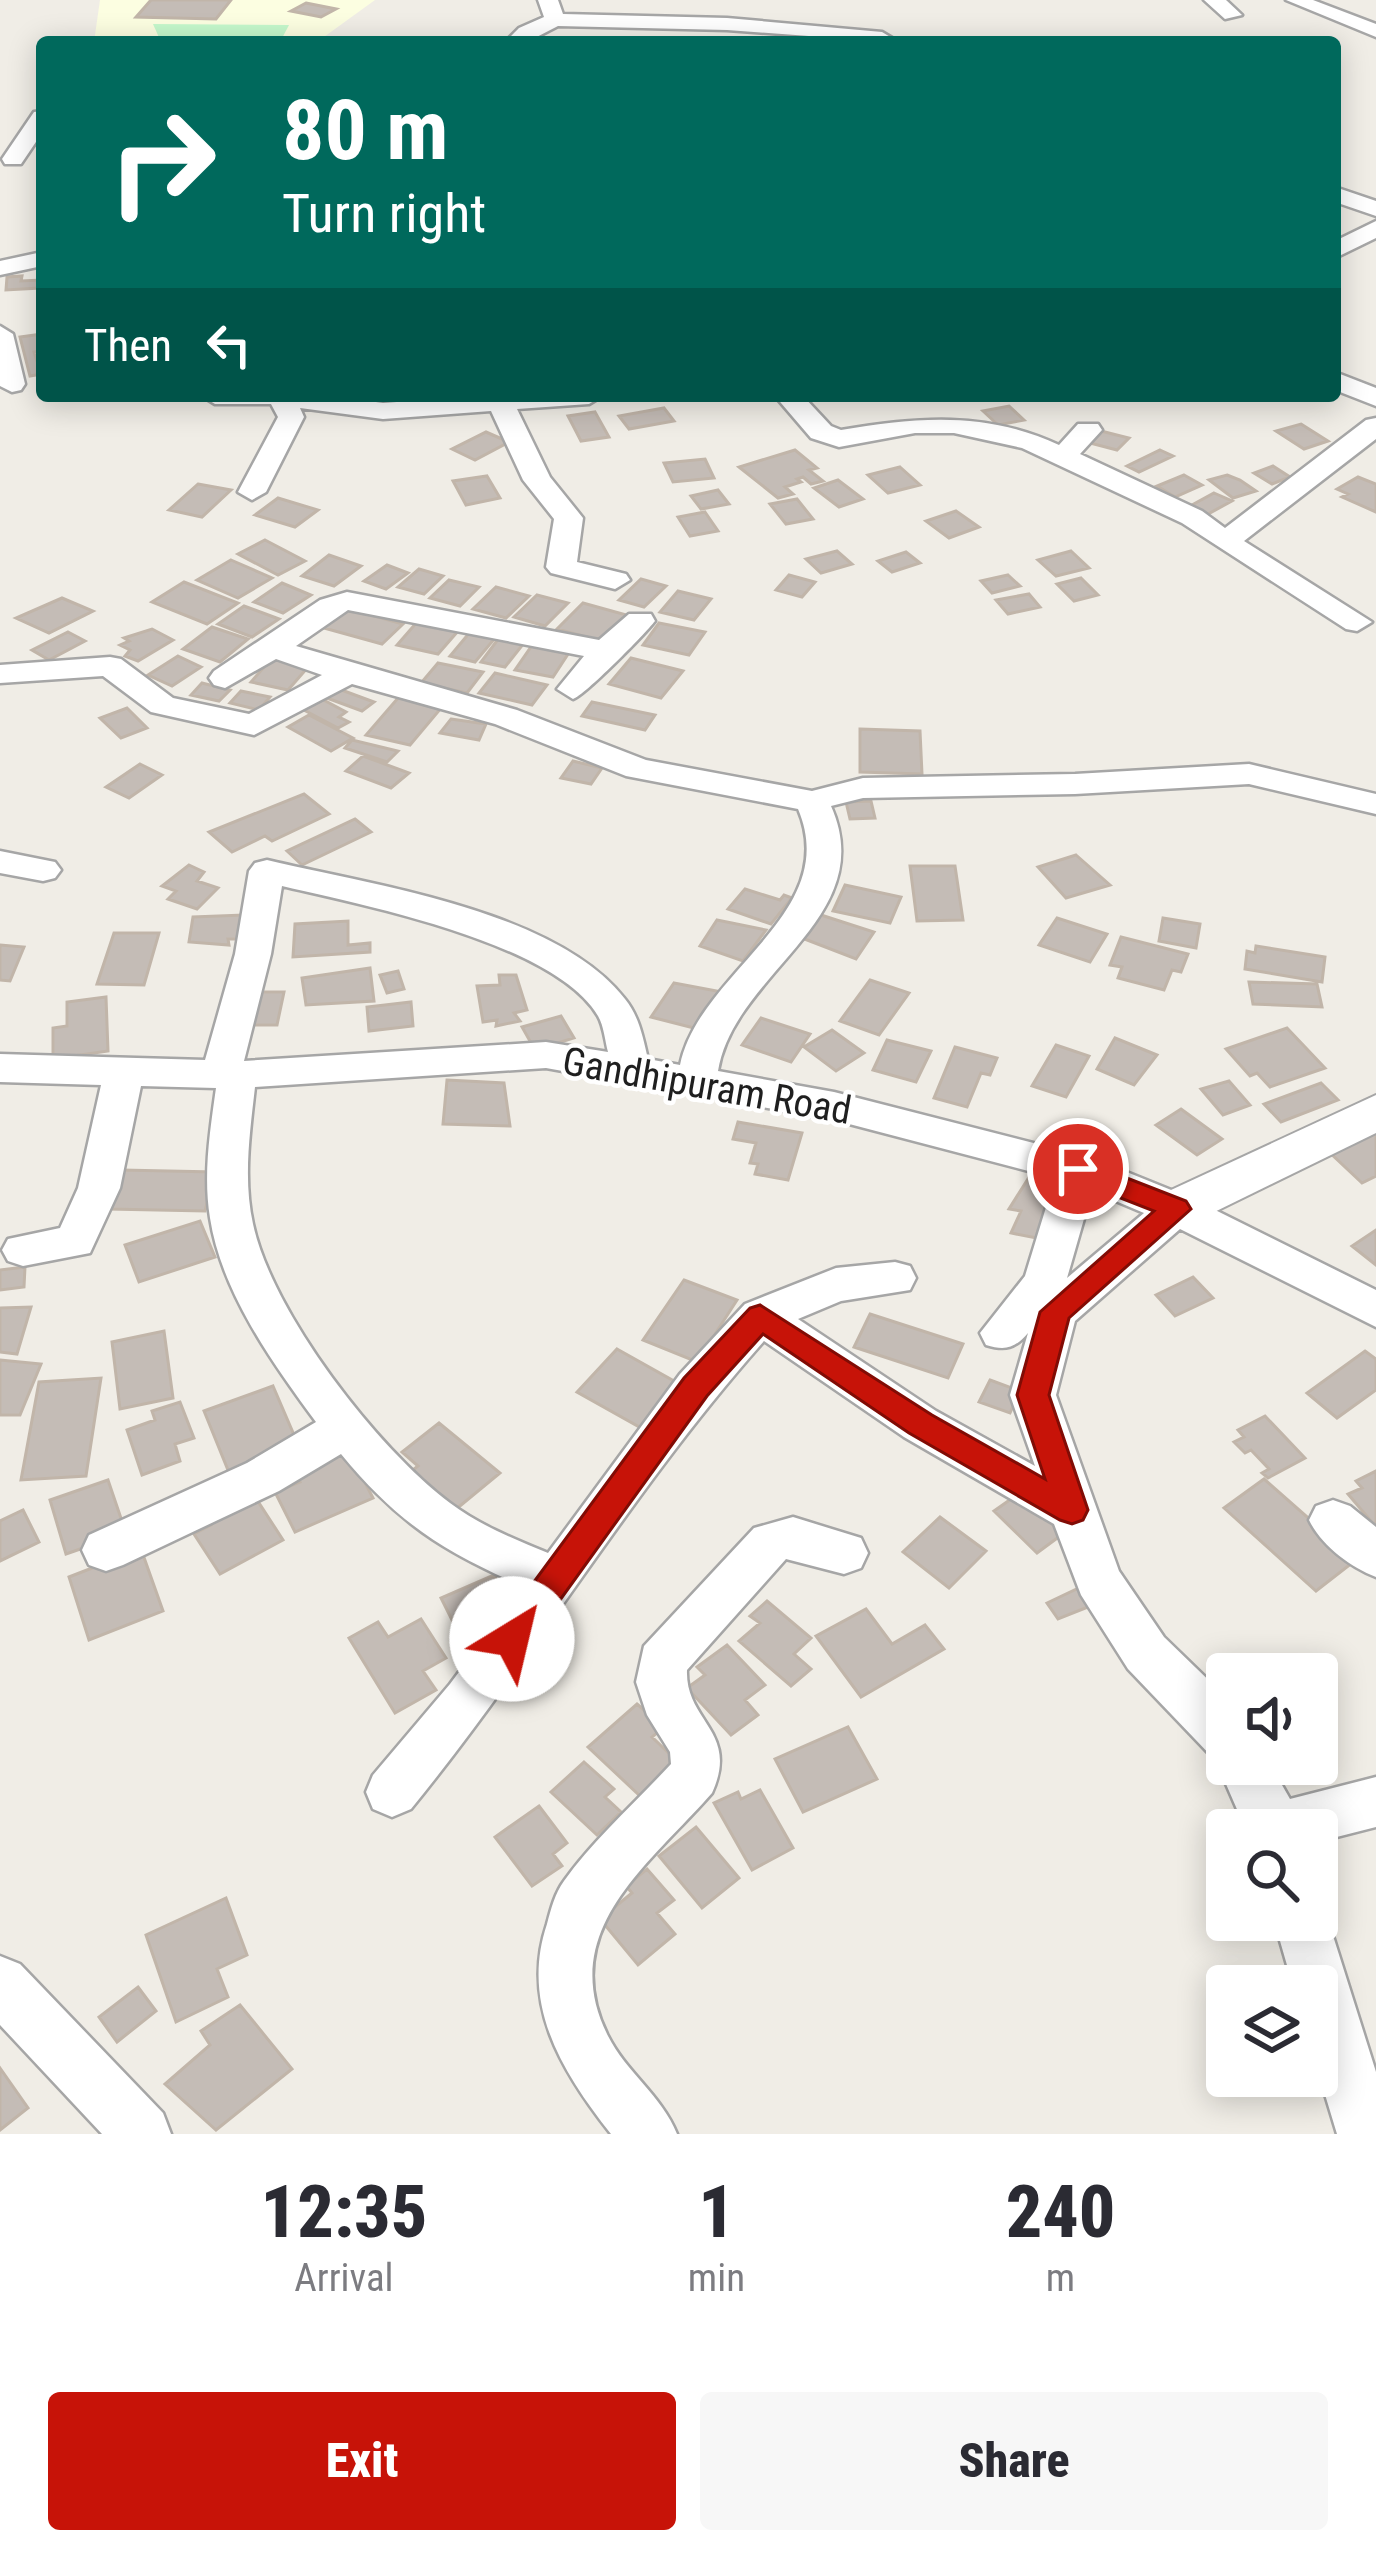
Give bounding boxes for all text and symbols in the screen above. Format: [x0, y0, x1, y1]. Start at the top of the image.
text: 80 m [282, 81, 449, 180]
icon: right [84, 84, 240, 240]
text: Turn right [282, 182, 486, 245]
icon: left [196, 312, 262, 378]
text: Then [84, 319, 172, 372]
street label: Gandhipuram Road [559, 1038, 855, 1134]
pin [1027, 1118, 1129, 1220]
icon: arrive [1045, 1136, 1111, 1202]
position arrow [449, 1576, 575, 1702]
map controls [1206, 1653, 1338, 2097]
button: sound [1206, 1653, 1338, 1785]
button: search [1206, 1809, 1338, 1941]
button: layers [1206, 1965, 1338, 2097]
text: 12:35 [261, 2170, 427, 2255]
text: 1 [698, 2170, 735, 2255]
text: 240 [1006, 2170, 1115, 2255]
text: Arrival [294, 2255, 394, 2301]
text: min [688, 2255, 745, 2301]
text: m [1046, 2255, 1075, 2301]
button: Exit [48, 2392, 676, 2530]
button: Share [700, 2392, 1328, 2530]

